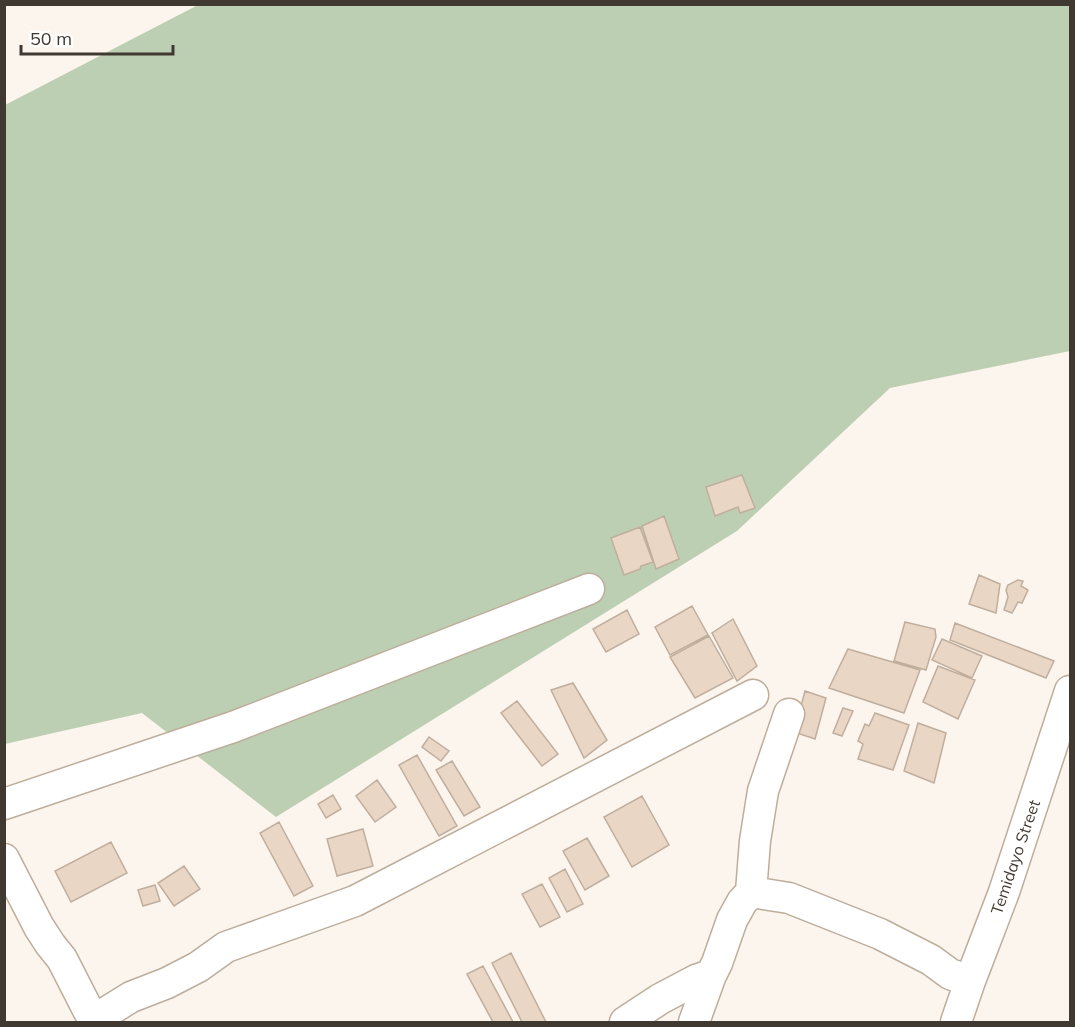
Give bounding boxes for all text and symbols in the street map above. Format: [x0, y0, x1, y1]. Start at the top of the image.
scale bar [21, 18, 172, 56]
text: 50 m [30, 27, 72, 50]
street label: Temidayo Street [986, 797, 1044, 917]

